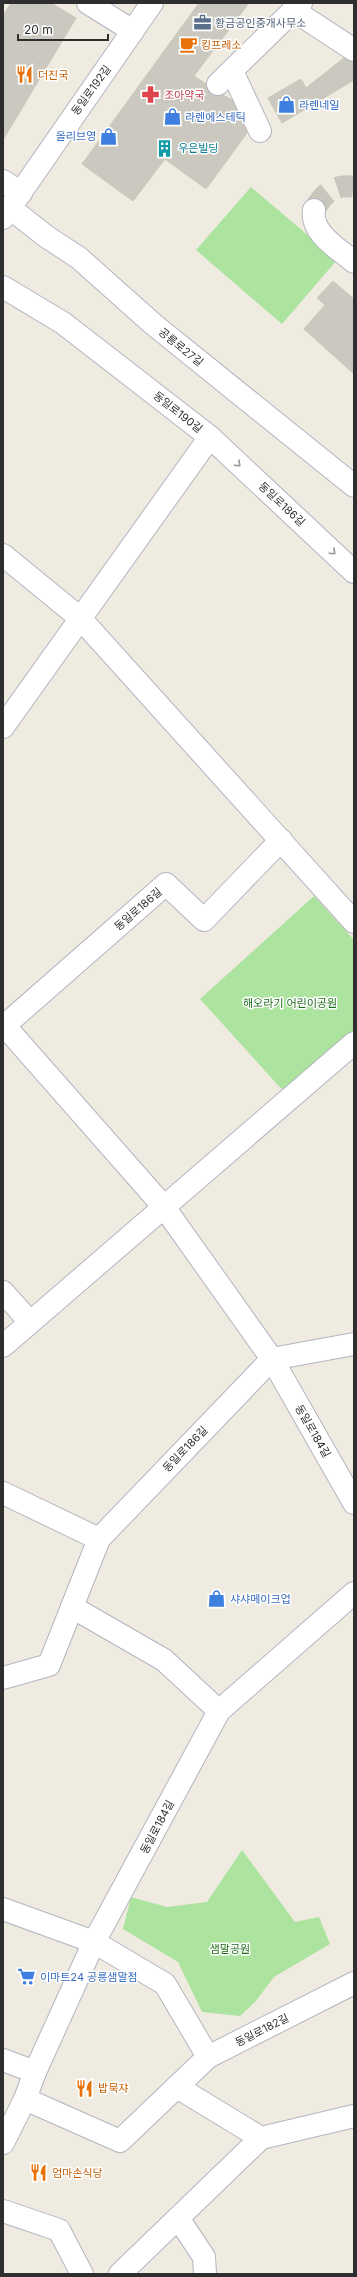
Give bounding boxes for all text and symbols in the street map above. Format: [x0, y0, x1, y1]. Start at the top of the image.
office icon: 황금공인중개사무소 [192, 13, 212, 33]
scale bar [18, 16, 108, 42]
place label: 황금공인중개사무소 [215, 16, 306, 30]
text: 20 m [24, 22, 53, 37]
cafe icon: 킹프레소 [178, 35, 198, 55]
place label: 킹프레소 [201, 38, 241, 52]
street label: 동일로192길 [68, 62, 114, 118]
restaurant icon: 더진국 [15, 65, 35, 85]
place label: 더진국 [38, 68, 68, 82]
pharmacy icon: 조아약국 [141, 85, 161, 105]
place label: 조아약국 [164, 88, 204, 102]
shop icon: 라렌네일 [276, 95, 296, 115]
place label: 라렌네일 [299, 98, 339, 112]
shop icon: 라렌에스테틱 [162, 107, 182, 127]
place label: 라렌에스테틱 [185, 110, 246, 124]
shop icon: 올리브영 [99, 126, 119, 146]
place label: 올리브영 [56, 129, 96, 143]
building icon: 우은빌딩 [155, 138, 175, 158]
place label: 우은빌딩 [178, 141, 218, 155]
street label: 공릉로27길 [156, 325, 206, 369]
street label: 동일로190길 [151, 388, 205, 436]
one-way arrow [233, 459, 241, 466]
street label: 동일로186길 [256, 479, 308, 529]
one-way arrow [328, 548, 336, 555]
street label: 동일로186길 [111, 884, 165, 934]
park label: 해오라기 어린이공원 [243, 996, 337, 1010]
street label: 동일로184길 [292, 1402, 334, 1460]
street label: 동일로186길 [160, 1423, 210, 1475]
shop icon: 샤샤메이크업 [207, 1589, 227, 1609]
place label: 샤샤메이크업 [230, 1592, 291, 1606]
street label: 동일로184길 [137, 1798, 177, 1856]
park label: 샘말공원 [210, 1942, 250, 1956]
supermarket icon: 이마트24 공릉샘말점 [17, 1967, 37, 1987]
place label: 이마트24 공릉샘말점 [40, 1970, 138, 1984]
street label: 동일로182길 [233, 2010, 291, 2050]
restaurant icon: 밥묵쟈 [75, 2078, 95, 2098]
place label: 밥묵쟈 [98, 2081, 128, 2095]
restaurant icon: 엄마손식당 [29, 2163, 49, 2183]
place label: 엄마손식당 [52, 2166, 103, 2180]

